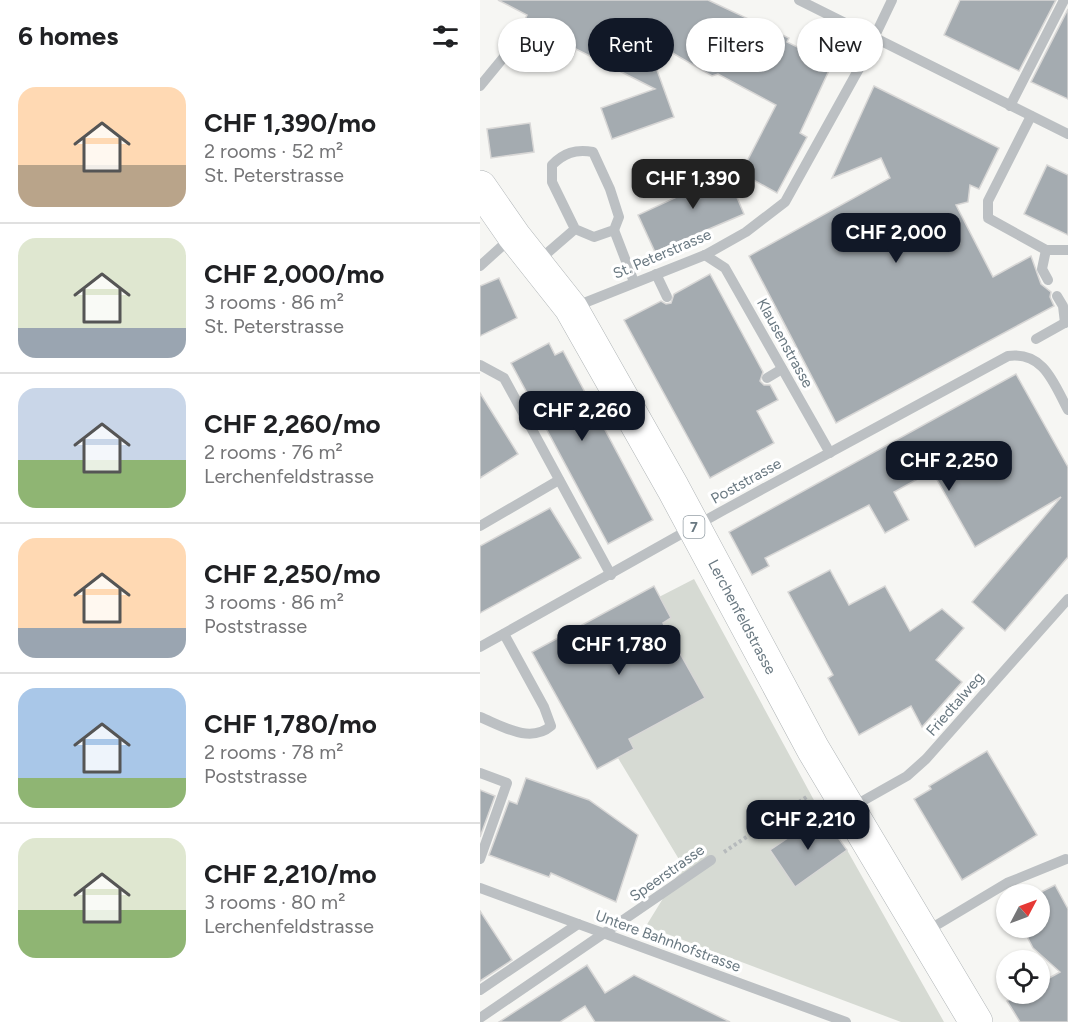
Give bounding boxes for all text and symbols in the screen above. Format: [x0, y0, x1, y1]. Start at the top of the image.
chip: Buy [498, 18, 576, 72]
chip: Rent [588, 18, 674, 72]
chip: Filters [686, 18, 785, 72]
chip: New [797, 18, 883, 72]
text: 6 homes [18, 20, 118, 52]
icon: filters [429, 20, 462, 53]
text: CHF 1,390/mo [204, 107, 376, 139]
icon: home [66, 111, 138, 183]
text: 2 rooms · 52 m² [204, 139, 343, 163]
pin: CHF 1,390 [624, 159, 762, 210]
text: St. Peterstrasse [204, 163, 344, 187]
text: CHF 1,390 [646, 166, 740, 190]
pin: CHF 2,000 [827, 213, 965, 264]
text: CHF 2,000 [846, 220, 946, 244]
street label: St. Peterstrasse [610, 225, 714, 283]
text: CHF 2,000/mo [204, 258, 384, 290]
icon: home [66, 262, 138, 334]
text: 3 rooms · 86 m² [204, 290, 344, 314]
street label: Klausenstrasse [753, 295, 817, 391]
text: St. Peterstrasse [204, 314, 344, 338]
pin: CHF 2,260 [513, 391, 651, 442]
text: CHF 2,260 [533, 398, 631, 422]
text: CHF 2,260/mo [204, 408, 381, 440]
icon: home [66, 412, 138, 484]
text: 2 rooms · 76 m² [204, 440, 343, 464]
pin: CHF 2,250 [880, 441, 1018, 492]
text: CHF 2,250 [900, 448, 998, 472]
street label: Poststrasse [708, 454, 784, 508]
text: Lerchenfeldstrasse [204, 464, 374, 488]
road number: 7 [684, 516, 704, 538]
street label: Lerchenfeldstrasse [704, 557, 780, 677]
text: CHF 2,250/mo [204, 558, 381, 590]
icon: home [66, 562, 138, 634]
text: 3 rooms · 86 m² [204, 590, 344, 614]
text: Poststrasse [204, 614, 307, 638]
pin: CHF 1,780 [550, 625, 688, 676]
text: CHF 1,780 [571, 632, 667, 656]
street label: Friedtalweg [922, 668, 988, 740]
text: CHF 1,780/mo [204, 708, 377, 740]
icon: home [66, 712, 138, 784]
text: 2 rooms · 78 m² [204, 740, 344, 764]
text: Poststrasse [204, 764, 307, 788]
pin: CHF 2,210 [739, 800, 877, 851]
text: CHF 2,210 [760, 807, 856, 831]
street label: Speerstrasse [626, 841, 708, 905]
text: CHF 2,210/mo [204, 858, 377, 890]
icon: home [66, 862, 138, 934]
north arrow [996, 884, 1050, 938]
map controls [996, 884, 1050, 1004]
text: 3 rooms · 80 m² [204, 890, 345, 914]
street label: Untere Bahnhofstrasse [593, 906, 743, 976]
text: Lerchenfeldstrasse [204, 914, 374, 938]
button: locate [996, 950, 1050, 1004]

